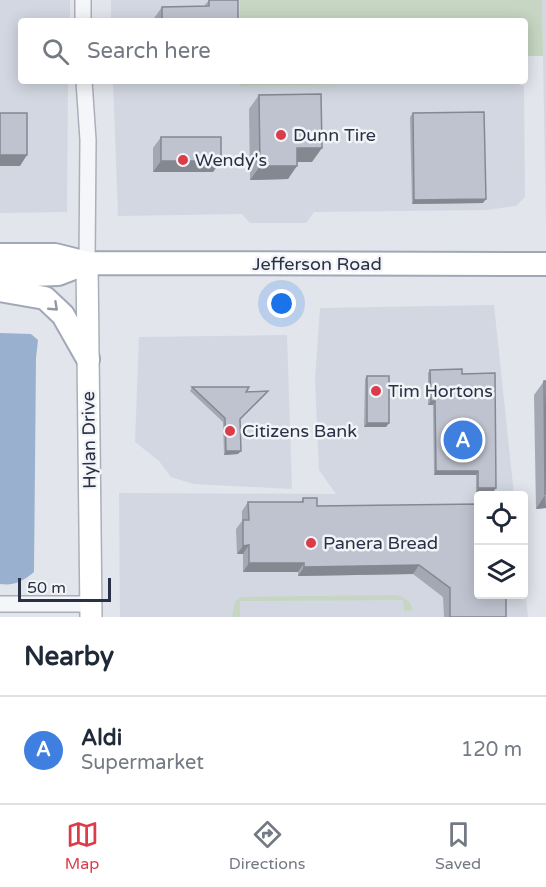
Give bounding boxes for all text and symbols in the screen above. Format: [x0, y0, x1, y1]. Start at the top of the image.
search box [18, 18, 528, 84]
icon: search [39, 35, 72, 68]
text: Search here [87, 38, 211, 64]
place label: Dunn Tire [293, 124, 376, 146]
marker: Dunn Tire [274, 128, 288, 142]
place label: Wendy's [195, 149, 267, 171]
marker: Wendy's [176, 153, 190, 167]
street label: Jefferson Road [252, 253, 382, 275]
your location [267, 289, 296, 318]
one-way arrow [48, 300, 58, 311]
place label: Tim Hortons [388, 380, 493, 402]
marker: Tim Hortons [369, 384, 383, 398]
street label: Hylan Drive [77, 391, 101, 489]
pin: A [444, 418, 482, 462]
place label: Citizens Bank [242, 420, 357, 442]
marker: Citizens Bank [223, 424, 237, 438]
map controls [474, 491, 528, 599]
button: locate [474, 491, 528, 545]
place label: Panera Bread [323, 532, 438, 554]
marker: Panera Bread [304, 536, 318, 550]
button: layers [474, 545, 528, 599]
scale bar [18, 575, 111, 602]
text: 50 m [27, 578, 66, 598]
text: Nearby [24, 641, 114, 672]
text: Aldi [81, 725, 122, 751]
text: A [36, 738, 51, 762]
text: 120 m [461, 738, 522, 762]
text: Supermarket [81, 751, 204, 775]
tab: Map [65, 818, 99, 874]
tab: Directions [229, 818, 305, 874]
tab: Saved [435, 818, 481, 874]

